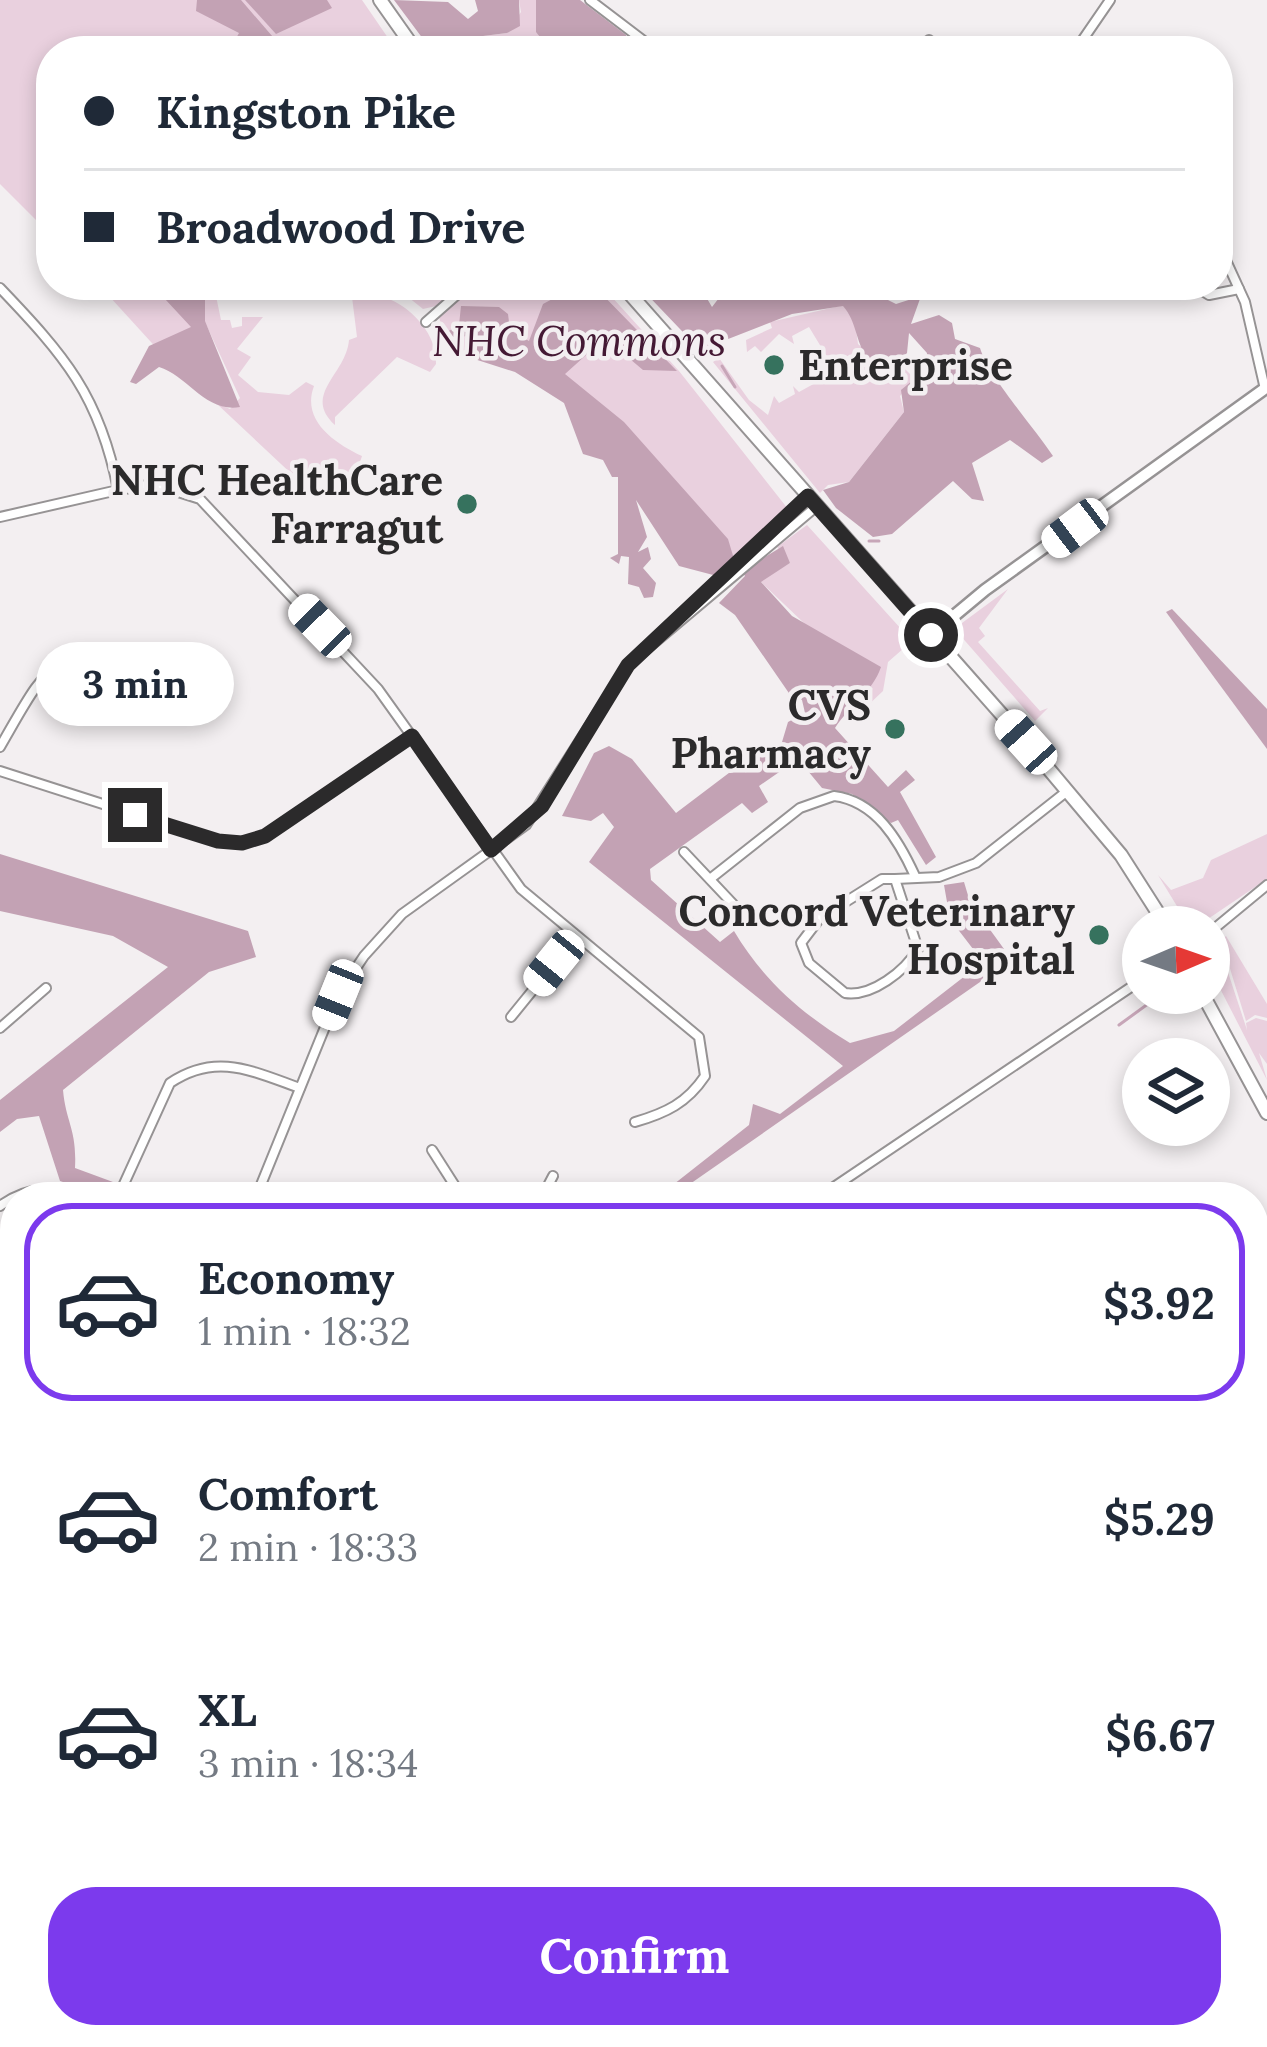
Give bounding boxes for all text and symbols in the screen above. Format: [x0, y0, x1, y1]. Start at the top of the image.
text: Kingston Pike [156, 83, 456, 140]
text: Broadwood Drive [156, 198, 526, 255]
park label: NHC Commons [432, 314, 726, 368]
place label: Enterprise [798, 338, 1013, 392]
marker: Enterprise [761, 352, 787, 378]
place label: NHC HealthCare Farragut [111, 453, 444, 555]
marker: NHC HealthCare Farragut [454, 491, 480, 517]
car [1035, 492, 1115, 564]
car [282, 588, 358, 664]
route start [904, 608, 958, 662]
callout: 3 min [36, 641, 234, 725]
text: 3 min [82, 659, 188, 709]
place label: CVS Pharmacy [671, 678, 871, 780]
car [989, 703, 1063, 781]
marker: CVS Pharmacy [882, 716, 908, 742]
route end [108, 788, 162, 842]
place label: Concord Veterinary Hospital [679, 884, 1075, 986]
north arrow [1122, 906, 1230, 1014]
map controls [1122, 906, 1230, 1146]
marker: Concord Veterinary Hospital [1086, 922, 1112, 948]
car [517, 924, 591, 1002]
car [308, 955, 368, 1035]
button: layers [1122, 1038, 1230, 1146]
icon: car [54, 1248, 162, 1356]
text: Economy [198, 1249, 394, 1306]
text: $3.92 [1103, 1274, 1215, 1331]
text: 1 min · 18:32 [198, 1306, 411, 1356]
icon: car [54, 1464, 162, 1572]
text: Comfort [198, 1465, 378, 1522]
text: $5.29 [1104, 1490, 1215, 1547]
text: 2 min · 18:33 [198, 1522, 418, 1572]
icon: car [54, 1680, 162, 1788]
text: XL [198, 1681, 257, 1738]
text: $6.67 [1105, 1706, 1215, 1763]
text: 3 min · 18:34 [198, 1738, 418, 1788]
button: Confirm [48, 1887, 1221, 2025]

